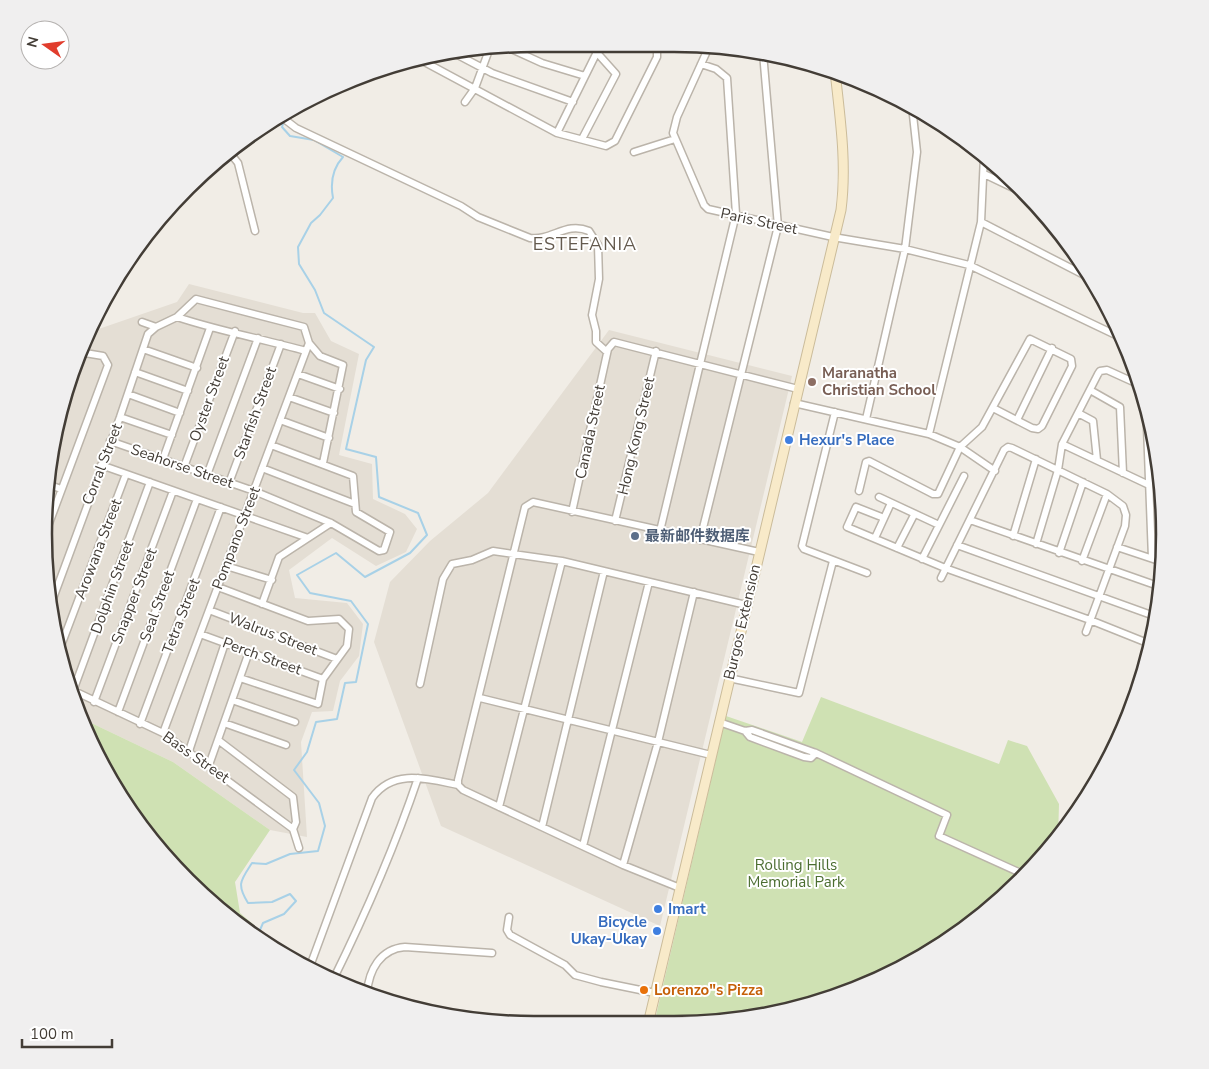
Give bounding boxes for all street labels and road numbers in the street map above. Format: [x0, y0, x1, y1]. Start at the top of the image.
street label: Paris Street [719, 203, 800, 239]
street label: Oyster Street [184, 353, 234, 444]
street label: Starfish Street [229, 363, 281, 462]
street label: Hong Kong Street [613, 374, 659, 497]
street label: Canada Street [570, 382, 610, 481]
street label: Corral Street [77, 420, 127, 508]
street label: Seahorse Street [128, 439, 237, 493]
street label: Pompano Street [207, 483, 265, 592]
street label: Arowana Street [70, 495, 127, 602]
street label: Dolphin Street [86, 537, 138, 636]
street label: Snapper Street [107, 544, 162, 647]
street label: Burgos Extension [719, 562, 765, 682]
street label: Seal Street [135, 567, 179, 644]
street label: Tetra Street [157, 575, 205, 657]
street label: Walrus Street [226, 608, 321, 660]
street label: Perch Street [220, 632, 305, 680]
street label: Bass Street [159, 727, 234, 788]

